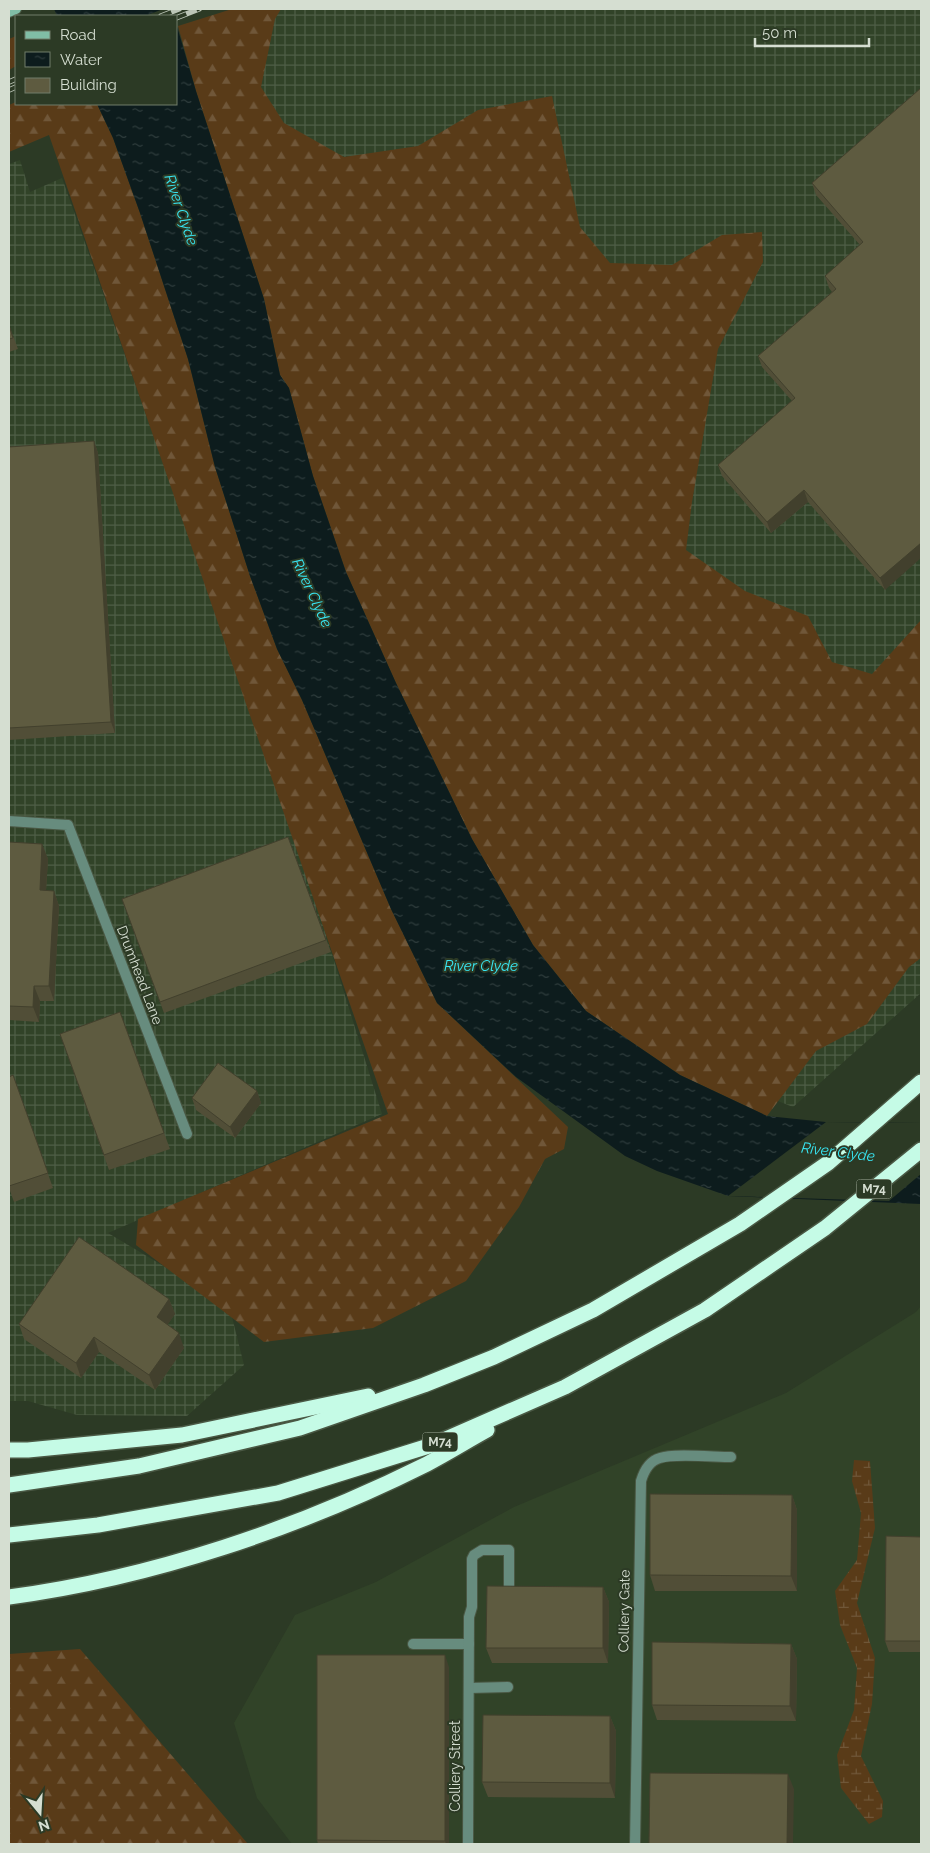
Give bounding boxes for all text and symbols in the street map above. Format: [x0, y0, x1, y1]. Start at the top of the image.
legend [15, 15, 178, 105]
scale bar [755, 15, 869, 47]
text: 50 m [762, 24, 797, 42]
text: Road [60, 26, 96, 44]
text: Water [60, 51, 103, 69]
text: Building [60, 76, 117, 94]
water label: River Clyde [160, 172, 202, 248]
water label: River Clyde [288, 556, 336, 630]
street label: Drumhead Lane [114, 923, 166, 1027]
water label: River Clyde [444, 957, 518, 975]
water label: River Clyde [800, 1139, 876, 1165]
road number: M74 [856, 1180, 892, 1198]
road number: M74 [422, 1432, 458, 1451]
street label: Colliery Gate [615, 1569, 633, 1653]
street label: Colliery Street [447, 1720, 463, 1812]
north arrow [15, 1788, 65, 1838]
text: N [36, 1816, 52, 1835]

